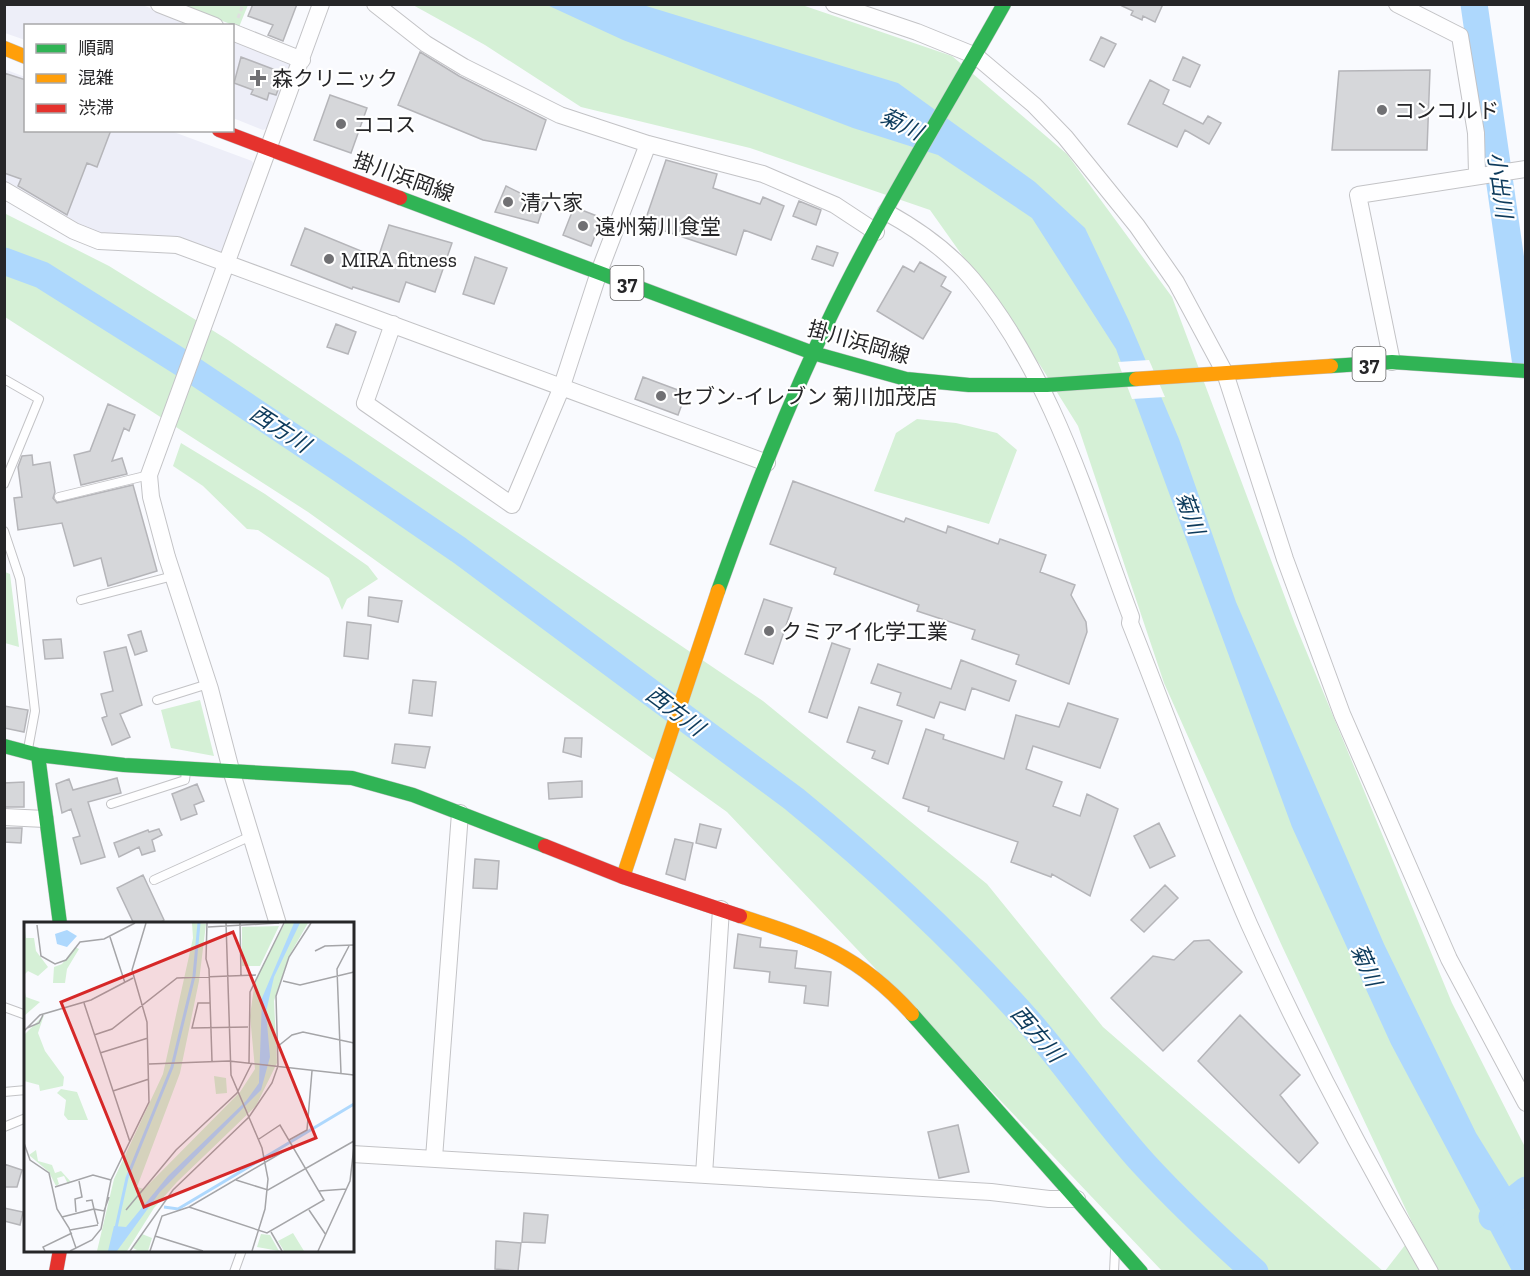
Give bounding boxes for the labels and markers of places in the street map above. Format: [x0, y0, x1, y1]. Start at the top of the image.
place label: 森クリニック [272, 66, 398, 91]
marker: 森クリニック [249, 69, 267, 87]
place label: コンコルド [1394, 98, 1499, 123]
marker: コンコルド [1375, 103, 1389, 117]
place label: ココス [353, 112, 416, 137]
marker: ココス [334, 117, 348, 131]
place label: 清六家 [520, 190, 583, 215]
marker: 清六家 [501, 195, 515, 209]
place label: 遠州菊川食堂 [595, 214, 721, 239]
marker: 遠州菊川食堂 [576, 219, 590, 233]
place label: MIRA fitness [341, 247, 457, 272]
marker: MIRA fitness [322, 252, 336, 266]
place label: セブン-イレブン 菊川加茂店 [673, 384, 937, 409]
marker: セブン-イレブン 菊川加茂店 [654, 389, 668, 403]
place label: クミアイ化学工業 [781, 619, 948, 644]
marker: クミアイ化学工業 [762, 624, 776, 638]

